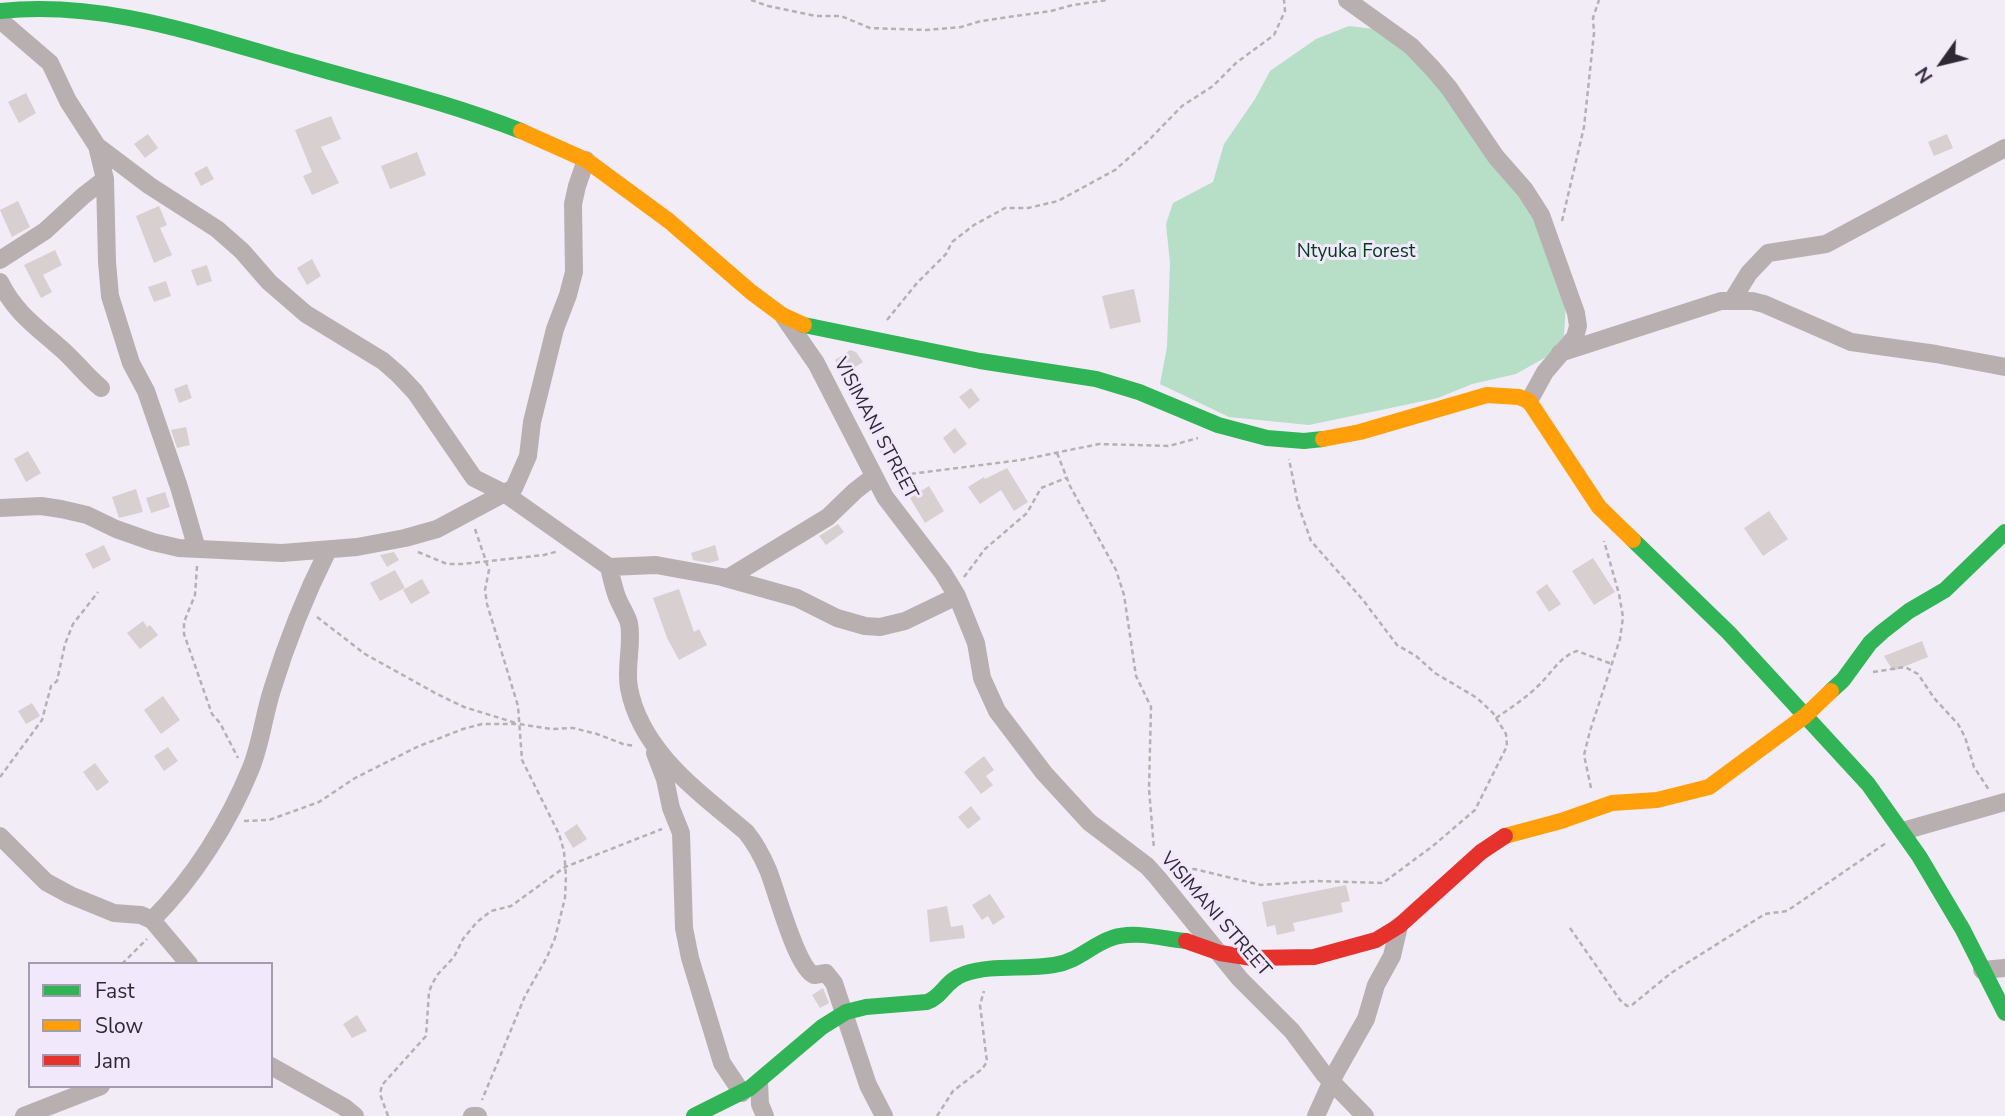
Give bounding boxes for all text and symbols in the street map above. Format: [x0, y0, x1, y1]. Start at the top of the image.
north arrow [1907, 28, 1977, 98]
text: N [1910, 62, 1939, 88]
park label: Ntyuka Forest [1297, 241, 1415, 263]
street label: VISIMANI STREET [828, 354, 922, 504]
street label: VISIMANI STREET [1155, 848, 1275, 982]
legend [28, 962, 273, 1088]
text: Fast [95, 977, 135, 1005]
text: Slow [95, 1012, 143, 1040]
text: Jam [95, 1047, 131, 1075]

